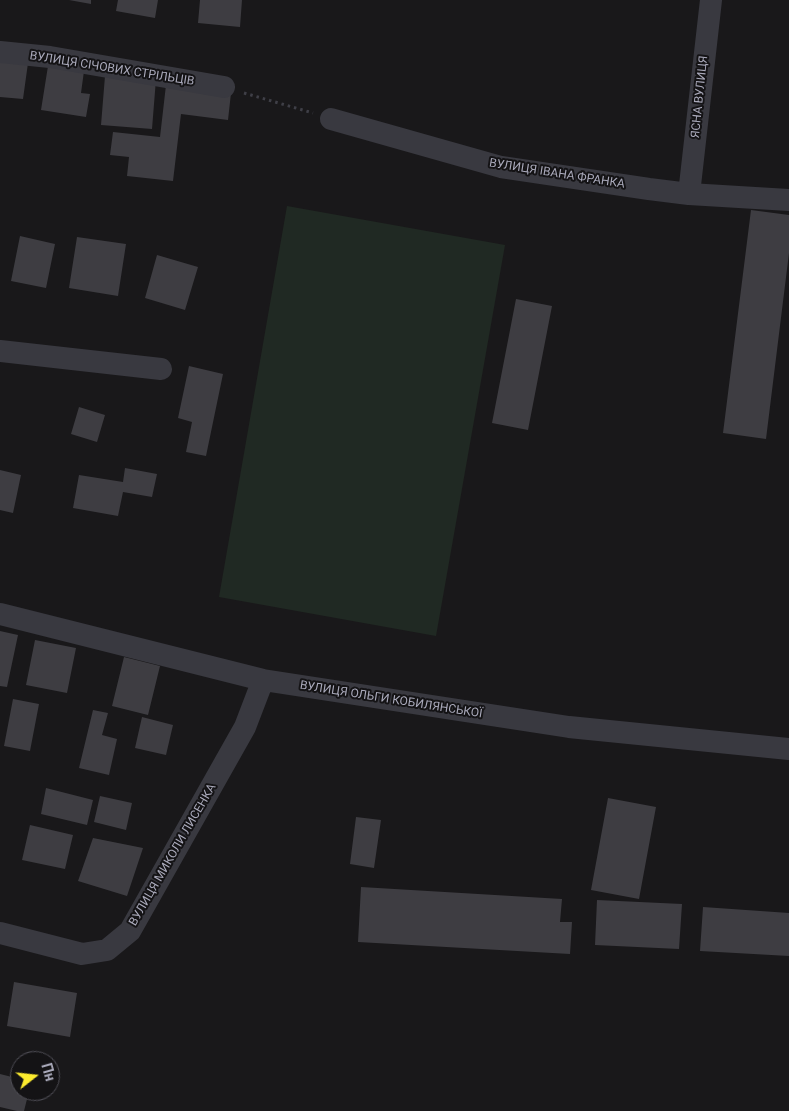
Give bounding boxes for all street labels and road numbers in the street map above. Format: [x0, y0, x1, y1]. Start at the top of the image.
street label: ВУЛИЦЯ СІЧОВИХ СТРІЛЬЦІВ [29, 49, 195, 89]
street label: ЯСНА ВУЛИЦЯ [689, 55, 711, 139]
street label: ВУЛИЦЯ ІВАНА ФРАНКА [488, 156, 626, 192]
street label: ВУЛИЦЯ ОЛЬГИ КОБИЛЯНСЬКОЇ [299, 678, 483, 722]
street label: ВУЛИЦЯ МИКОЛИ ЛИСЕНКА [126, 781, 220, 929]

